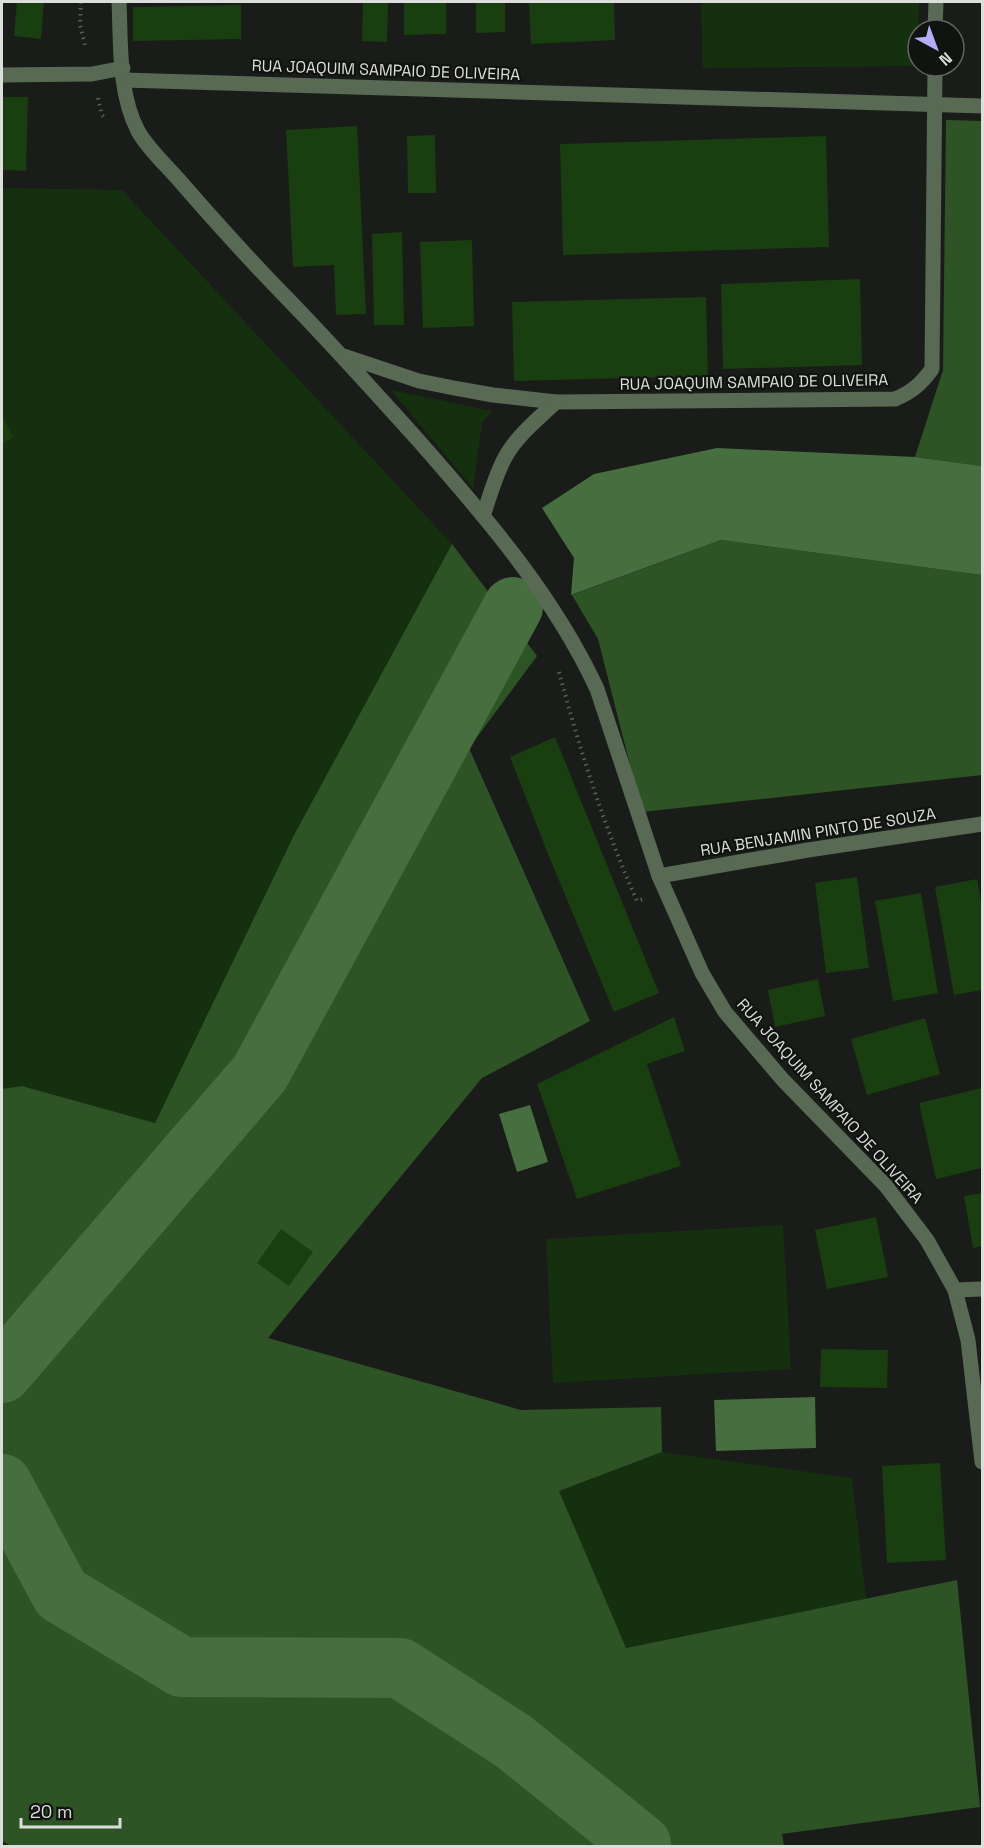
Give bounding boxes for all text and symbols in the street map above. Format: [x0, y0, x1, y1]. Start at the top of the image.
north arrow [906, 18, 966, 78]
text: N [935, 47, 956, 70]
street label: RUA JOAQUIM SAMPAIO DE OLIVEIRA [251, 55, 521, 85]
street label: RUA JOAQUIM SAMPAIO DE OLIVEIRA [619, 369, 889, 395]
street label: RUA BENJAMIN PINTO DE SOUZA [699, 803, 937, 861]
street label: RUA JOAQUIM SAMPAIO DE OLIVEIRA [732, 994, 928, 1208]
scale bar [21, 1791, 120, 1829]
text: 20 m [30, 1800, 73, 1823]

